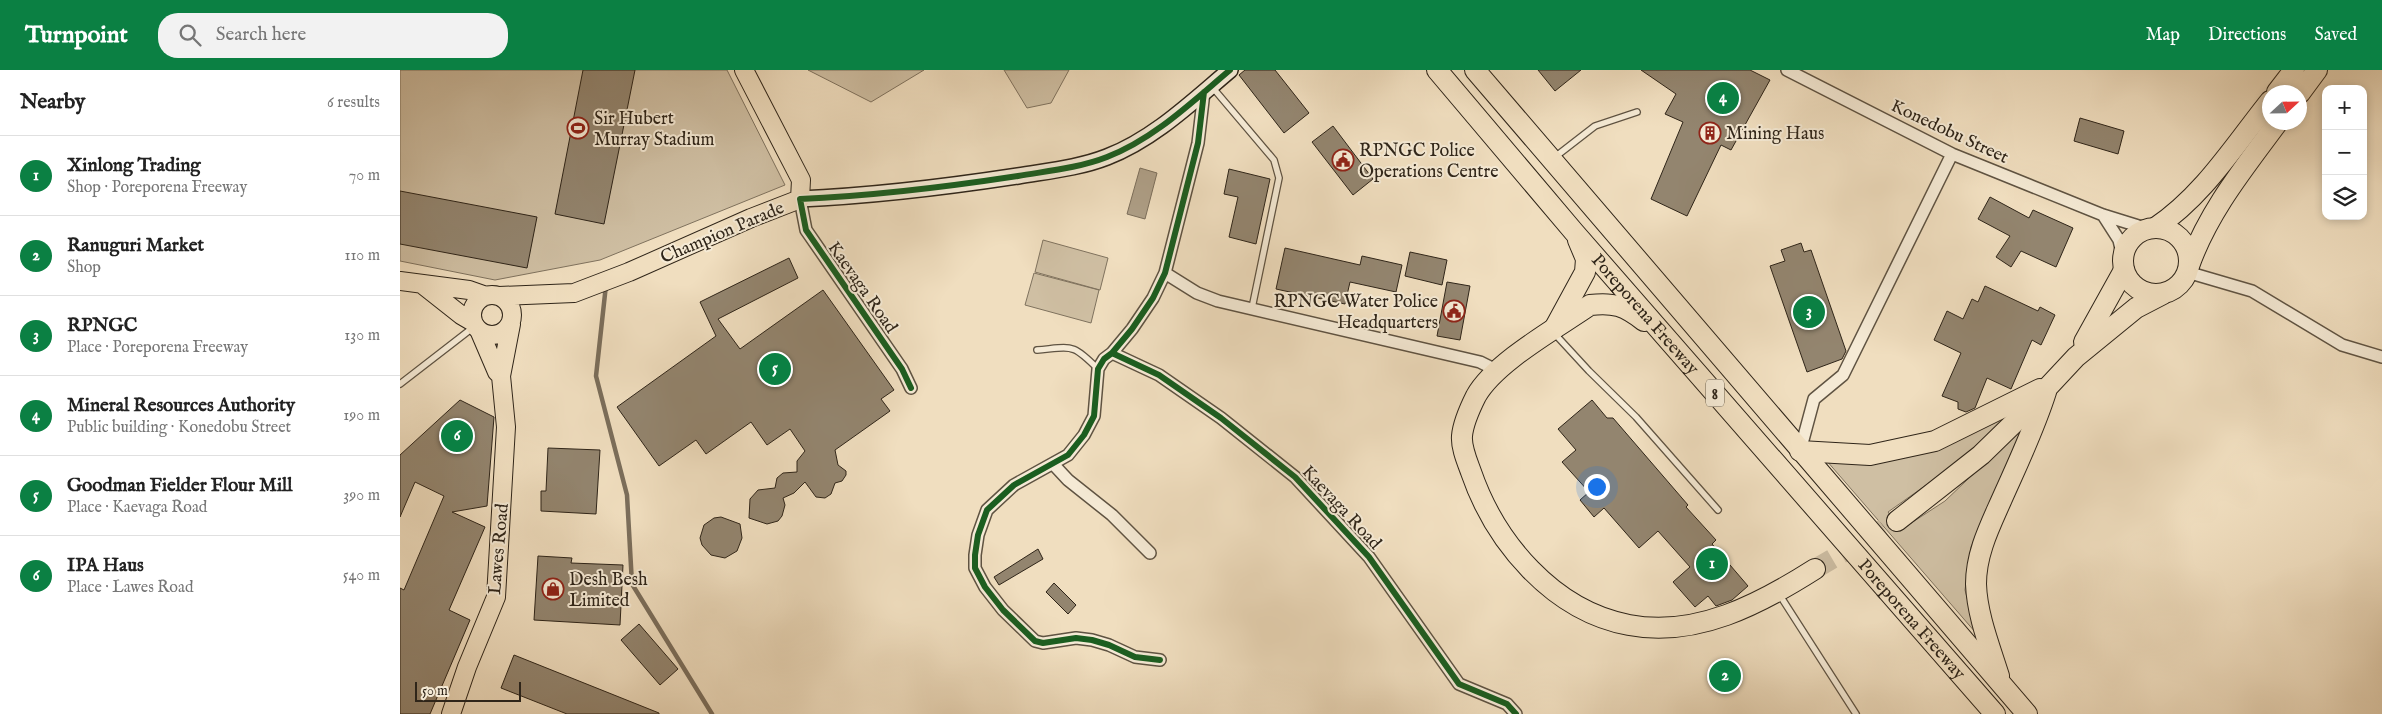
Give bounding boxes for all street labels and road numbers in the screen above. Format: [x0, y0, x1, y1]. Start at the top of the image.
street label: Konedobu Street [1887, 95, 2012, 170]
street label: Champion Parade [657, 197, 788, 270]
street label: Kaevaga Road [822, 237, 902, 339]
street label: Poreporena Freeway [1586, 250, 1704, 380]
road number: 8 [1706, 379, 1724, 406]
street label: Kaevaga Road [1296, 461, 1386, 555]
street label: Lawes Road [484, 502, 515, 596]
street label: Poreporena Freeway [1852, 555, 1970, 685]

